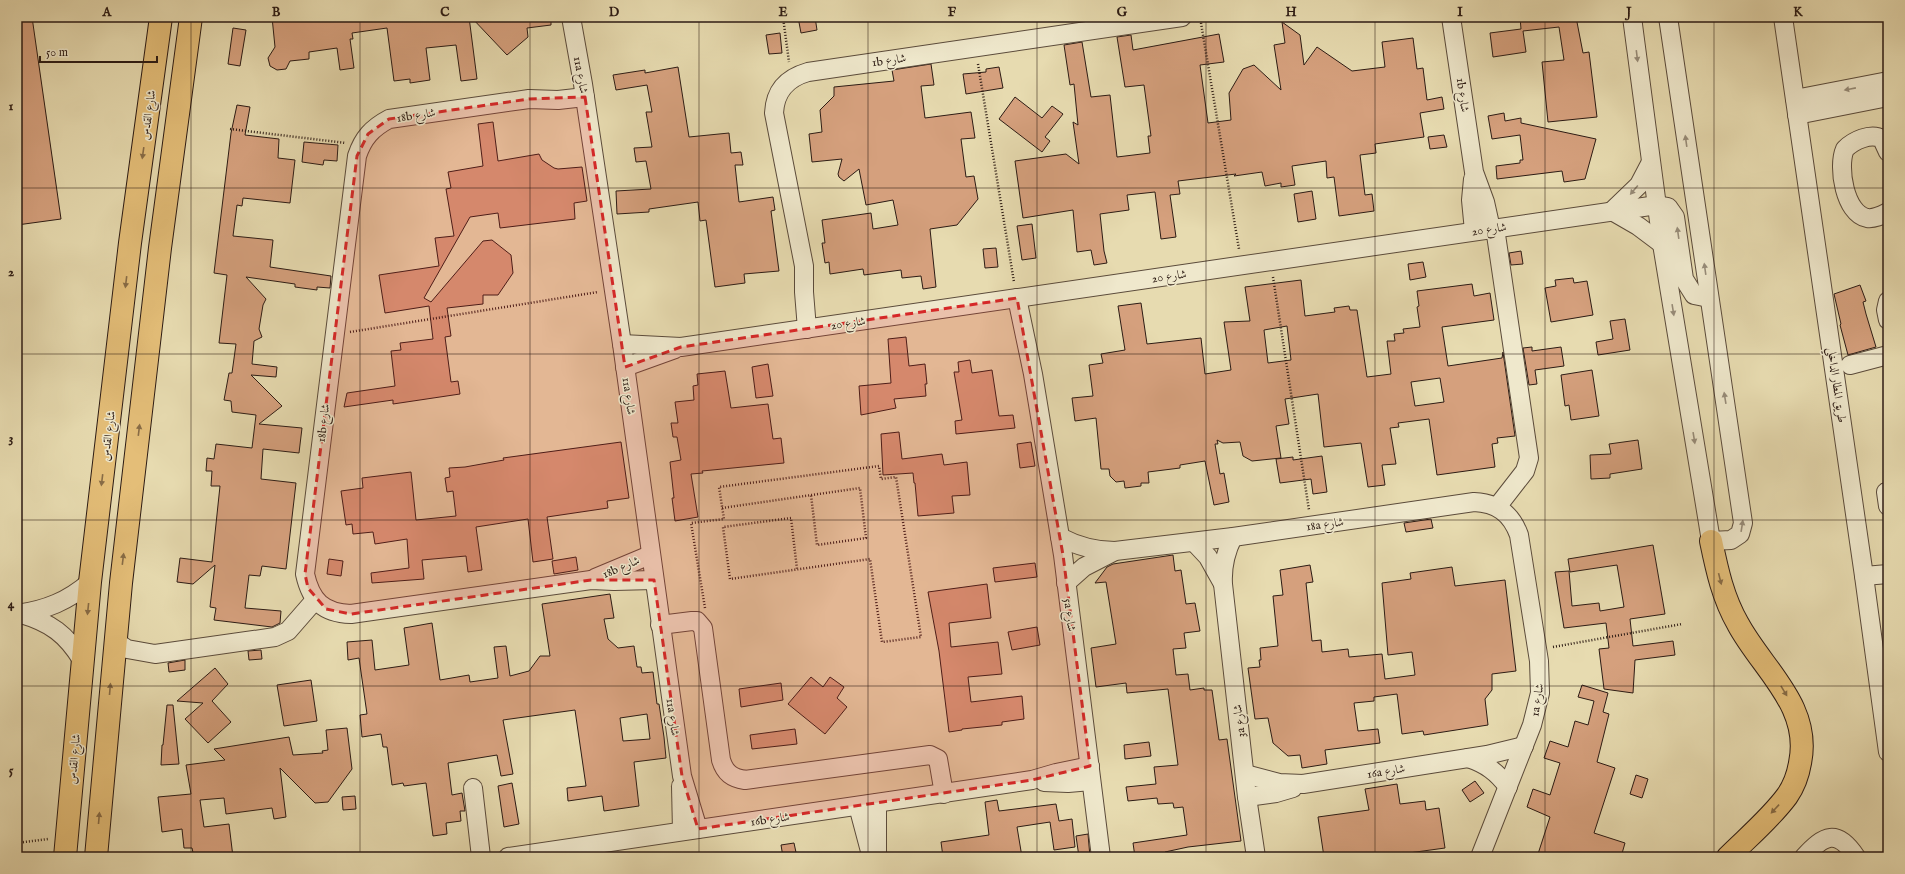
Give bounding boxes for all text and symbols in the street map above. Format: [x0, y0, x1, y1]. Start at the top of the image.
text: A [102, 4, 113, 21]
text: B [272, 4, 281, 21]
text: C [440, 4, 450, 21]
text: D [609, 4, 620, 21]
text: E [778, 4, 788, 21]
text: F [948, 4, 957, 21]
text: G [1117, 4, 1128, 21]
text: H [1285, 4, 1297, 21]
text: I [1457, 4, 1463, 21]
text: J [1624, 4, 1632, 21]
text: K [1793, 4, 1803, 21]
scale bar [40, 38, 157, 64]
text: 50 m [46, 45, 68, 60]
one-way arrow [1634, 50, 1640, 62]
street label: 1b شارع [871, 51, 908, 73]
street label: 11a شارع [567, 55, 591, 96]
street label: 1b شارع [1450, 77, 1472, 114]
one-way arrow [1844, 86, 1856, 92]
street label: شارع القدس [138, 89, 162, 141]
text: 1 [9, 98, 14, 115]
street label: 18b شارع [396, 105, 437, 129]
one-way arrow [1683, 135, 1689, 147]
one-way arrow [140, 147, 146, 159]
one-way arrow [1630, 185, 1639, 196]
street label: شارع 20 [1471, 220, 1508, 242]
one-way arrow [1675, 227, 1681, 239]
one-way arrow [1702, 263, 1708, 276]
text: 2 [8, 264, 14, 281]
street label: شارع 20 [1151, 267, 1188, 289]
one-way arrow [123, 276, 129, 288]
one-way arrow [1670, 304, 1676, 316]
street label: شارع 20 [830, 314, 867, 336]
street label: طريق المطار الداخلي [1820, 346, 1849, 425]
street label: 11a شارع [615, 376, 639, 416]
one-way arrow [1722, 392, 1728, 404]
street label: 18b شارع [314, 403, 336, 444]
street label: شارع القدس [98, 410, 122, 462]
one-way arrow [135, 424, 142, 436]
text: 3 [9, 430, 14, 447]
one-way arrow [1691, 432, 1697, 444]
one-way arrow [99, 474, 106, 486]
street label: 18a شارع [1305, 514, 1345, 538]
one-way arrow [1739, 520, 1745, 533]
one-way arrow [120, 553, 126, 565]
street label: 18b شارع [600, 553, 643, 585]
one-way arrow [1717, 573, 1723, 585]
text: 4 [8, 596, 15, 613]
street label: 5a شارع [1057, 598, 1079, 633]
one-way arrow [84, 603, 91, 615]
street label: 1a شارع [1527, 682, 1550, 718]
one-way arrow [107, 683, 114, 695]
one-way arrow [1781, 685, 1788, 697]
street label: 11a شارع [659, 697, 683, 737]
street label: 3a شارع [1230, 703, 1252, 738]
street label: شارع القدس [65, 733, 87, 785]
street label: 16a شارع [1366, 761, 1407, 785]
text: 5 [9, 762, 14, 779]
one-way arrow [1771, 804, 1780, 815]
street label: 16b شارع [750, 809, 791, 833]
one-way arrow [96, 812, 103, 824]

